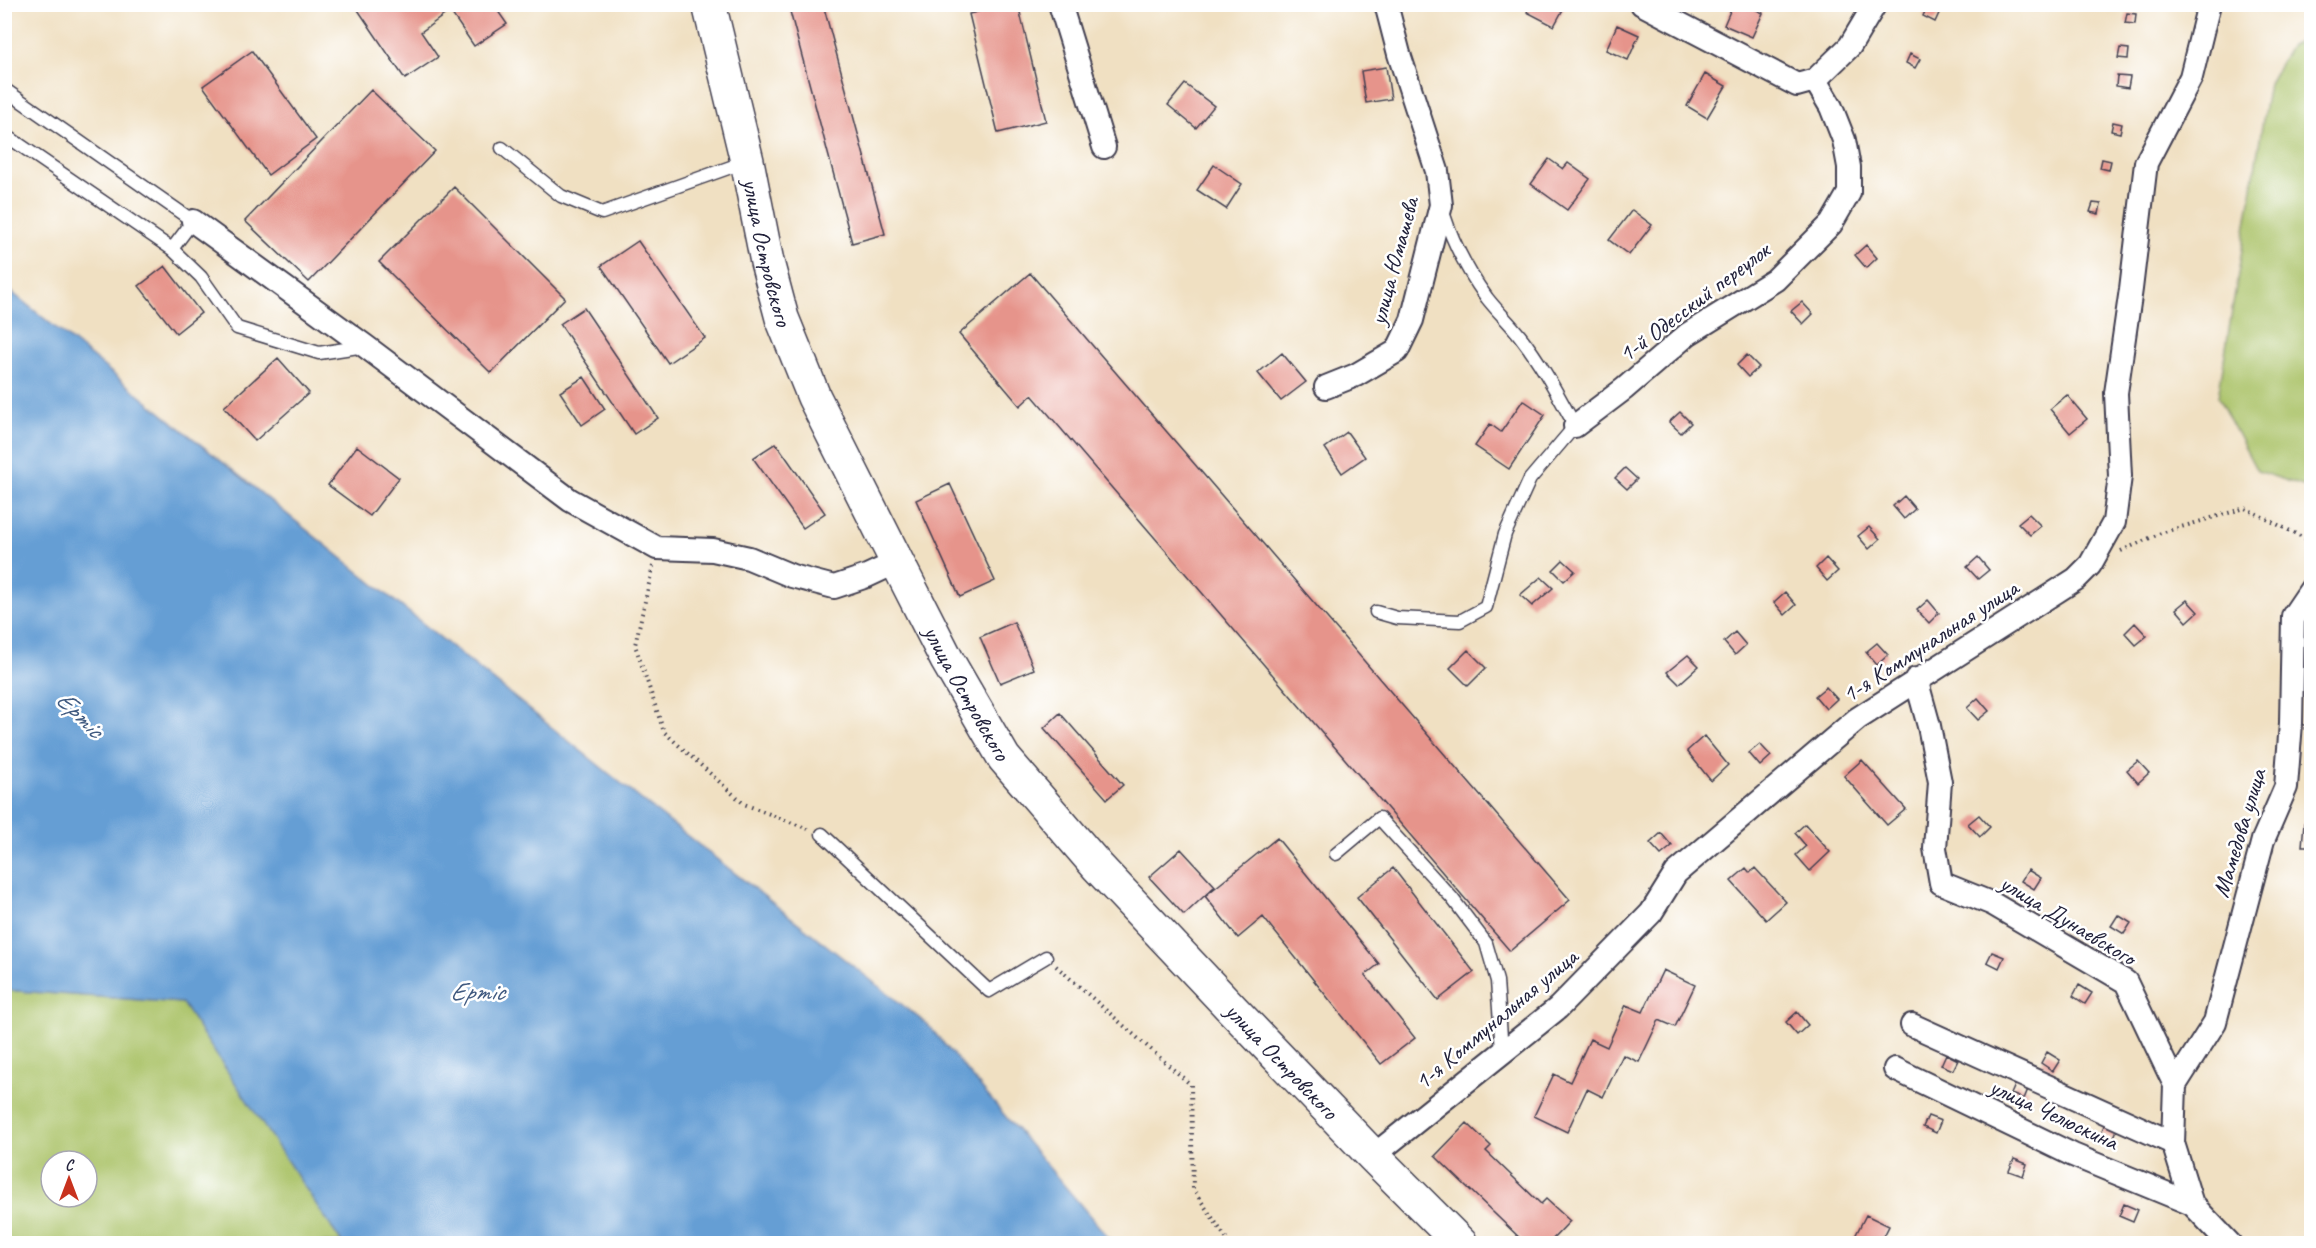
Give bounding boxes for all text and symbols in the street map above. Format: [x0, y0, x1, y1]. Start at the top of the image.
street label: улица Островского [735, 174, 799, 332]
street label: улица Юмашева [1362, 192, 1426, 330]
street label: 1-й Одесский переулок [1612, 234, 1777, 369]
street label: 1-я Коммунальная улица [1836, 572, 2026, 709]
street label: улица Островского [916, 619, 1018, 767]
water label: Ертіс [49, 683, 113, 747]
street label: Мамедова улица [2205, 764, 2273, 901]
street label: улица Дунаевского [1993, 867, 2143, 974]
street label: 1-я Коммунальная улица [1408, 941, 1585, 1096]
water label: Ертіс [450, 975, 507, 1008]
street label: улица Островского [1218, 995, 1346, 1127]
street label: улица Челюскина [1983, 1070, 2124, 1157]
north arrow [39, 1149, 99, 1209]
text: С [65, 1155, 75, 1175]

